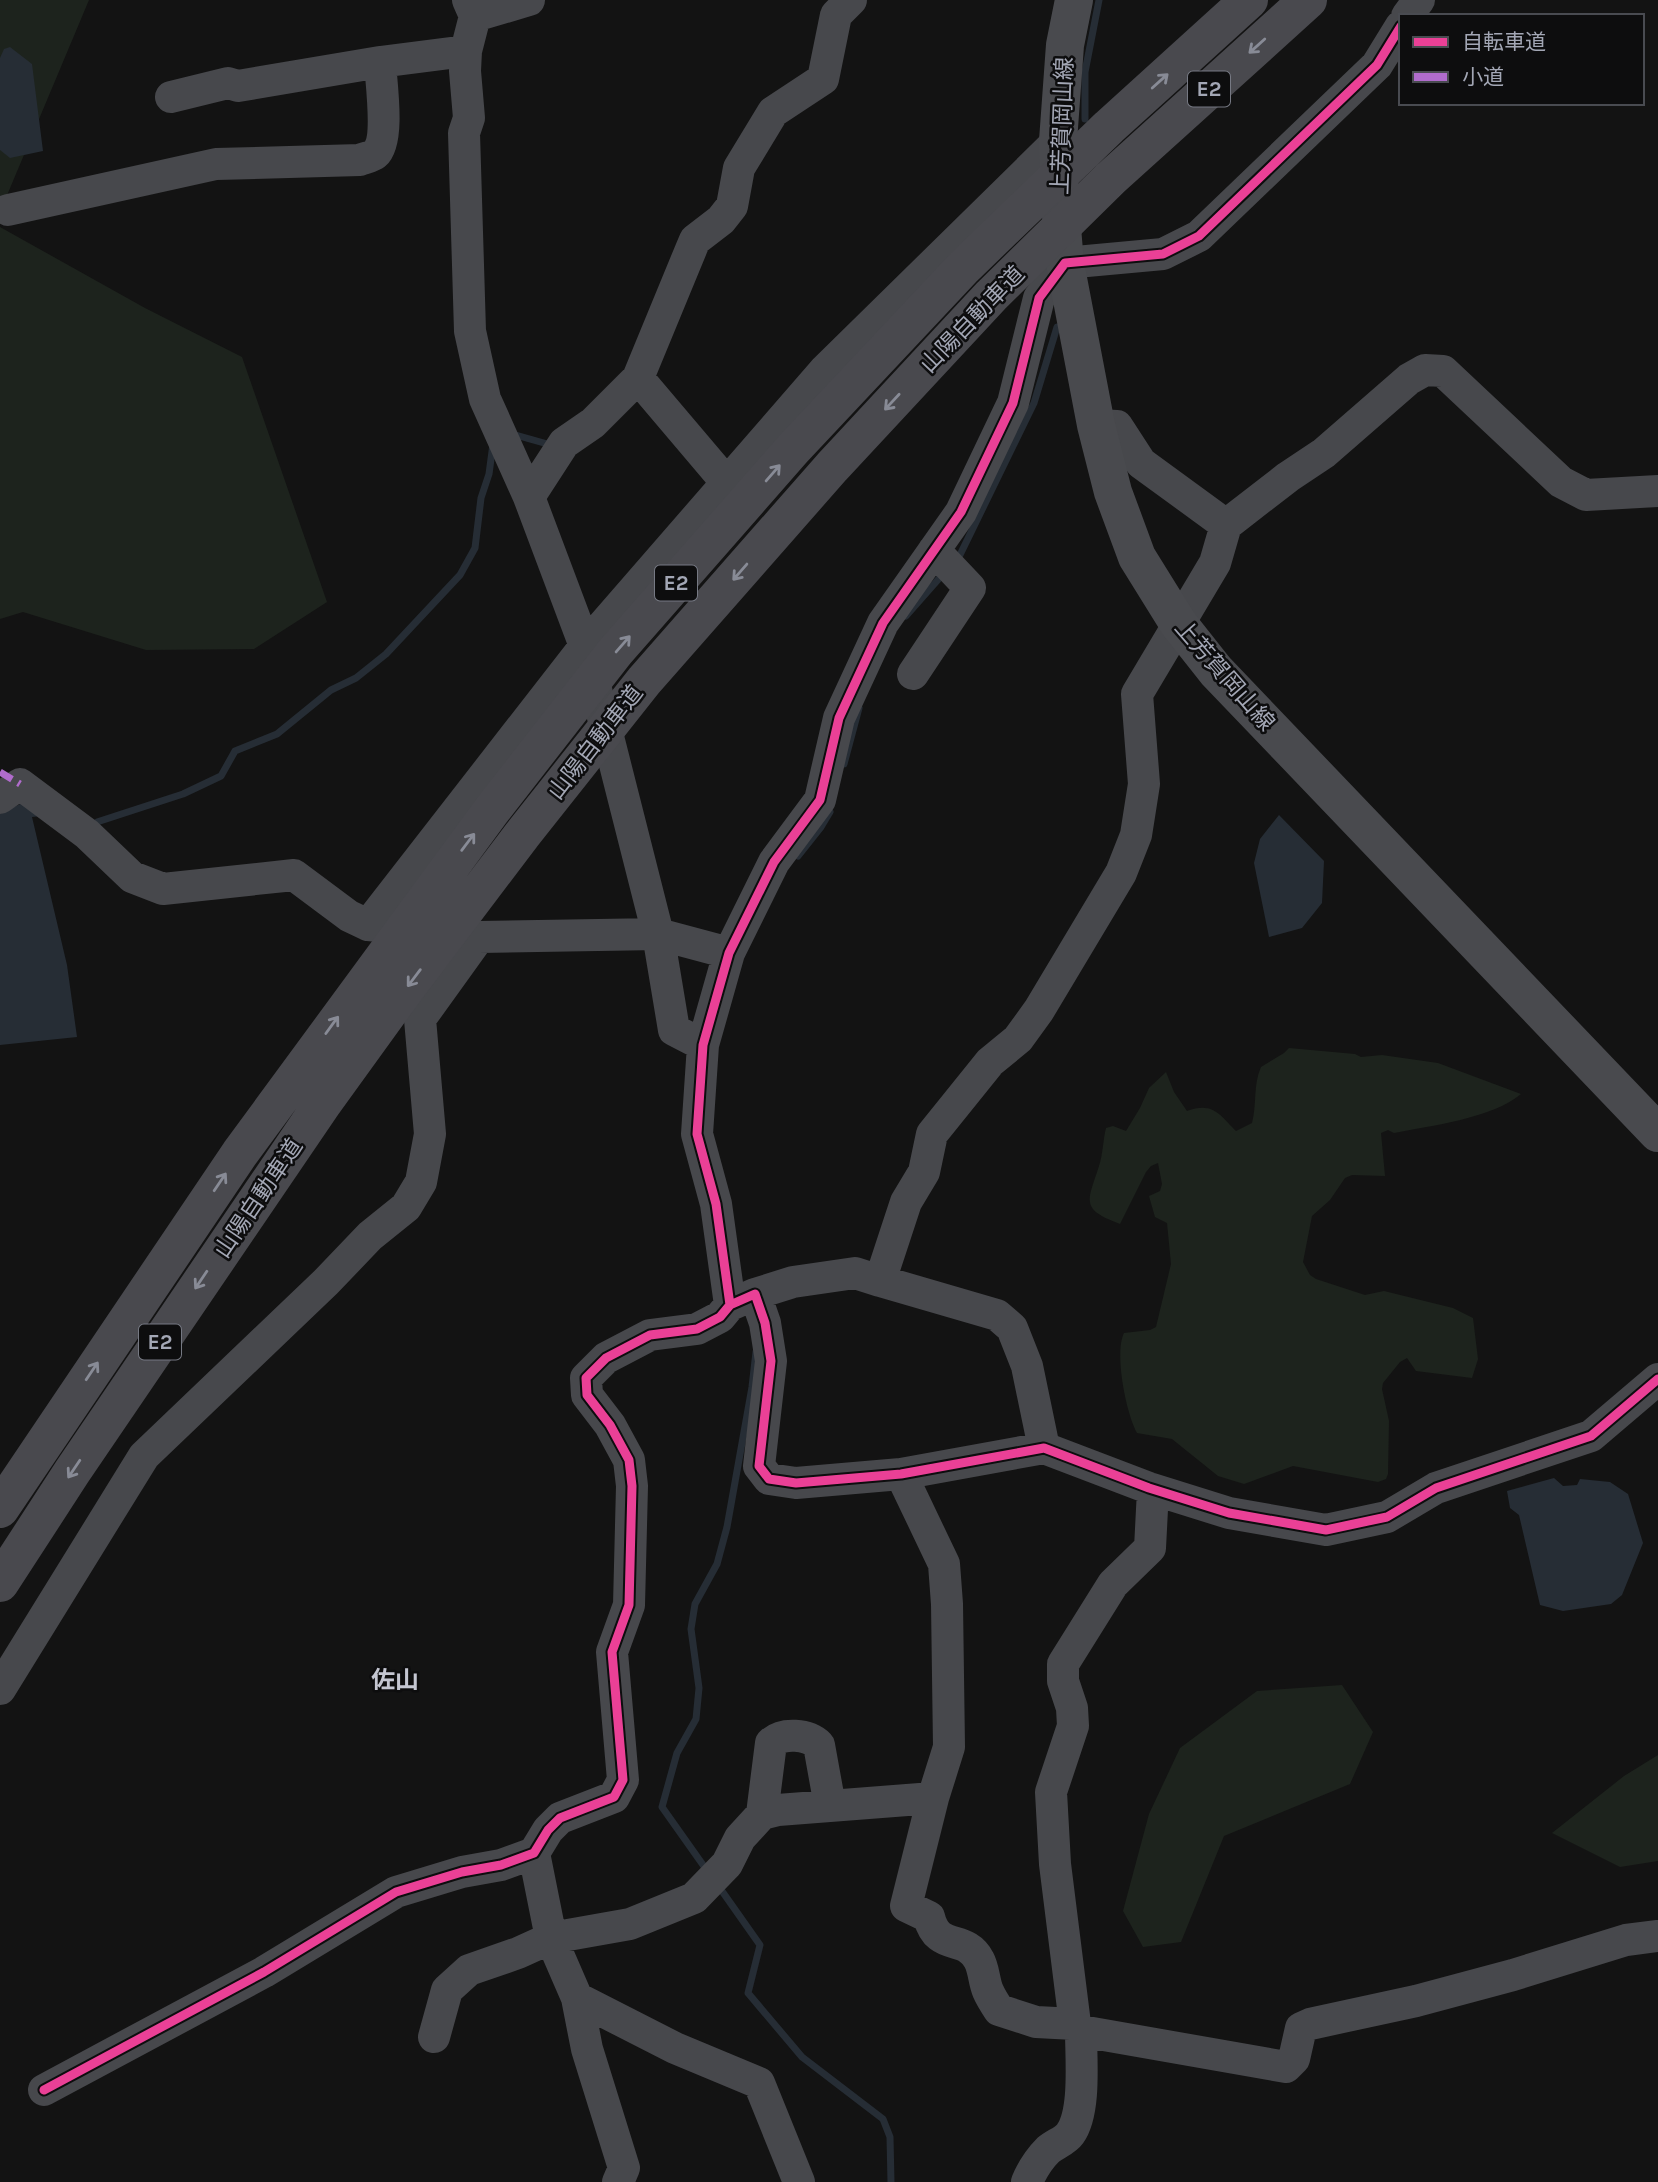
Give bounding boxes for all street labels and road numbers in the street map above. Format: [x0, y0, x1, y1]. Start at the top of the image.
street label: 上芳賀岡山線 [1047, 57, 1078, 195]
road number: E2 [1188, 72, 1230, 106]
street label: 山陽自動車道 [915, 260, 1030, 378]
road number: E2 [655, 566, 697, 600]
street label: 上芳賀岡山線 [1169, 614, 1280, 736]
street label: 山陽自動車道 [542, 680, 649, 805]
street label: 山陽自動車道 [209, 1134, 308, 1263]
road number: E2 [139, 1324, 181, 1360]

